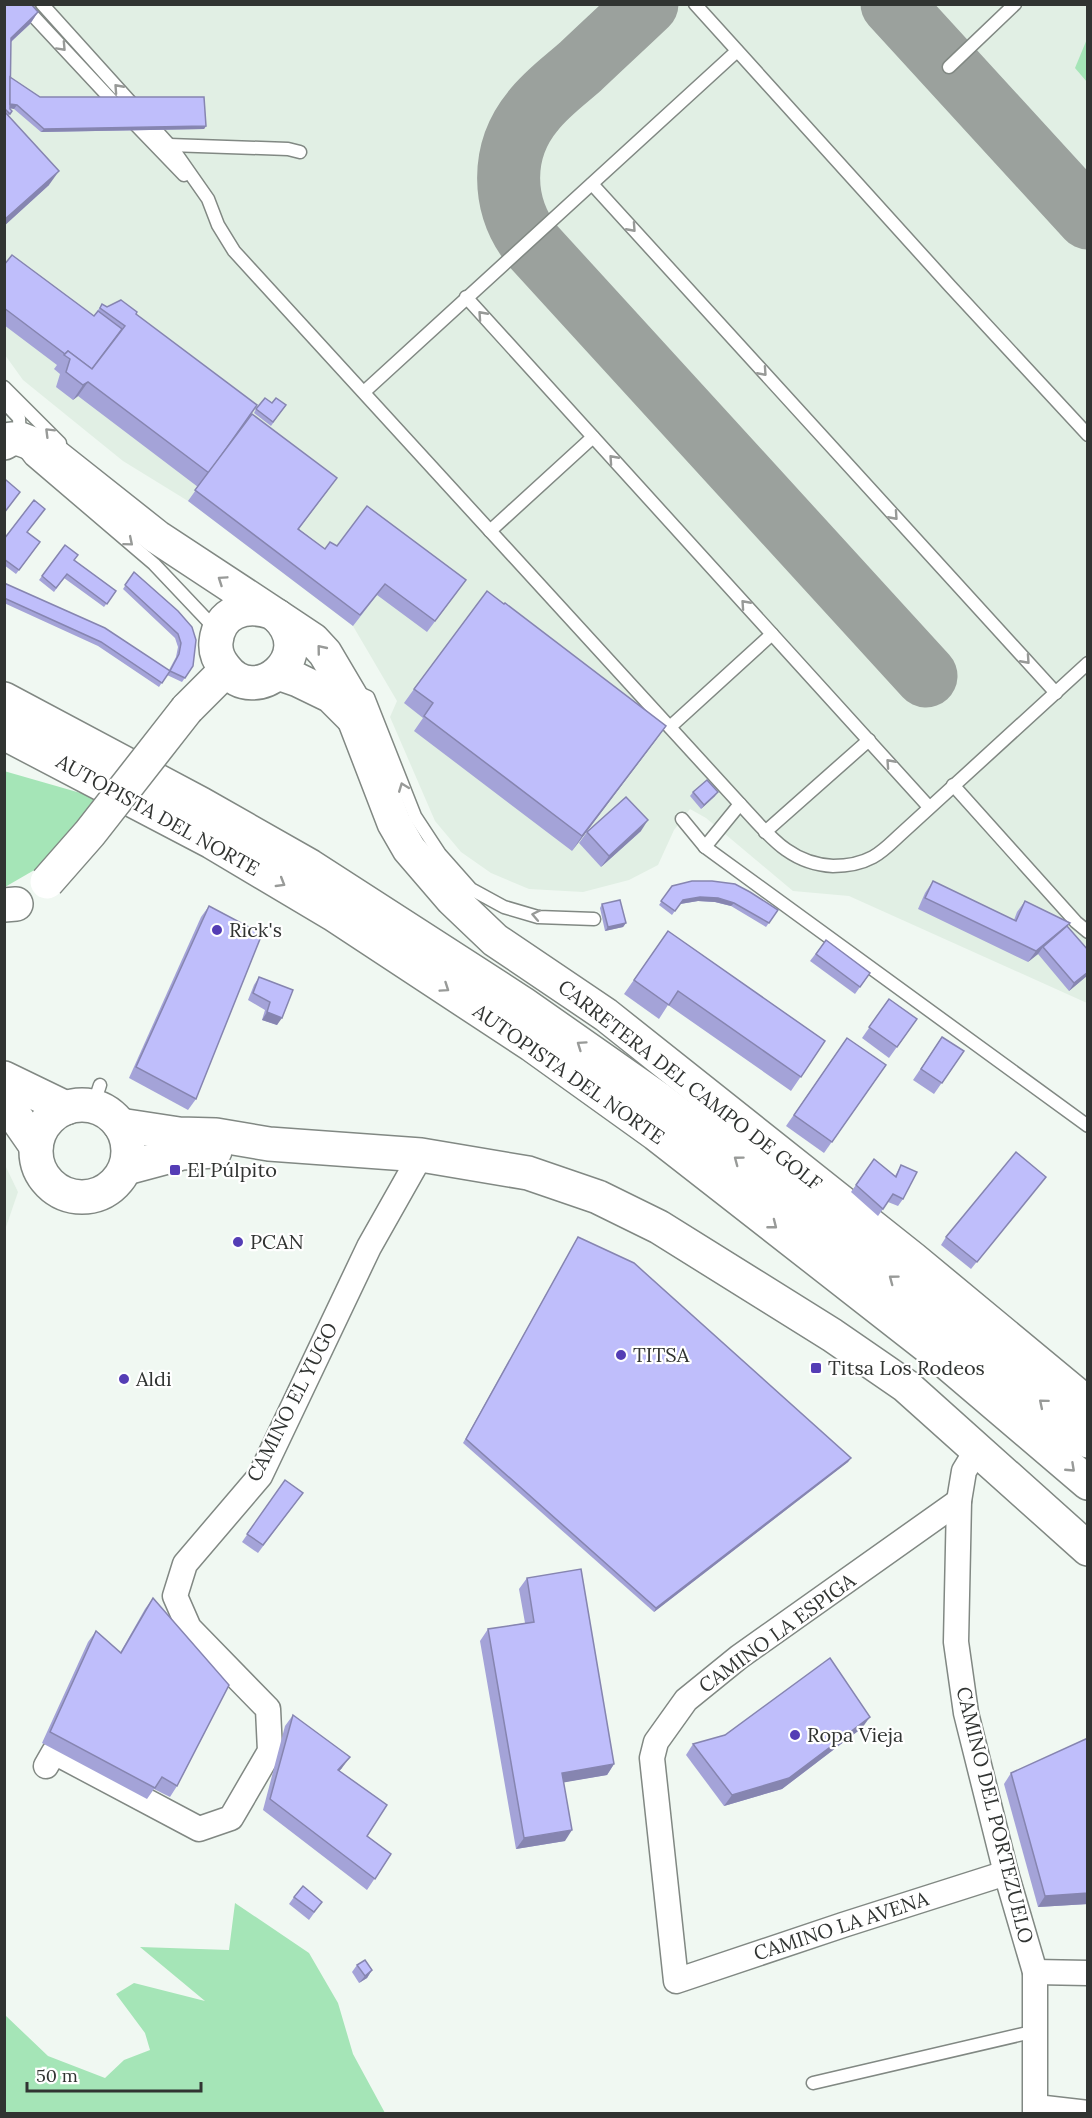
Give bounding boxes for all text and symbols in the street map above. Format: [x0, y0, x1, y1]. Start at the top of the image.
one-way arrow [55, 40, 66, 51]
one-way arrow [114, 85, 125, 95]
one-way arrow [624, 220, 635, 231]
one-way arrow [478, 311, 489, 322]
one-way arrow [756, 365, 767, 375]
one-way arrow [45, 428, 56, 438]
one-way arrow [609, 456, 620, 466]
one-way arrow [887, 509, 898, 519]
one-way arrow [122, 535, 133, 546]
one-way arrow [218, 576, 229, 587]
one-way arrow [741, 600, 752, 610]
one-way arrow [317, 645, 328, 656]
one-way arrow [1019, 653, 1030, 664]
street label: AUTOPISTA DEL NORTE [51, 748, 264, 881]
one-way arrow [886, 760, 897, 770]
one-way arrow [398, 782, 410, 793]
one-way arrow [275, 875, 285, 887]
one-way arrow [531, 909, 541, 922]
place label: Rick's [229, 917, 282, 942]
marker: Rick's [210, 923, 224, 937]
street label: CARRETERA DEL CAMPO DE GOLF [553, 974, 827, 1195]
one-way arrow [438, 981, 449, 992]
street label: AUTOPISTA DEL NORTE [468, 997, 670, 1149]
one-way arrow [577, 1041, 588, 1052]
one-way arrow [734, 1156, 745, 1167]
place label: El Púlpito [187, 1157, 277, 1182]
marker: El Púlpito [168, 1163, 182, 1177]
one-way arrow [766, 1218, 777, 1229]
place label: PCAN [250, 1229, 304, 1254]
marker: PCAN [231, 1235, 245, 1249]
one-way arrow [889, 1275, 900, 1286]
street label: CAMINO EL YUGO [241, 1318, 342, 1486]
place label: TITSA [633, 1342, 690, 1367]
marker: TITSA [614, 1348, 628, 1362]
place label: Titsa Los Rodeos [828, 1355, 985, 1380]
marker: Titsa Los Rodeos [809, 1361, 823, 1375]
place label: Aldi [135, 1366, 172, 1391]
marker: Aldi [117, 1372, 131, 1386]
one-way arrow [1039, 1399, 1050, 1410]
one-way arrow [1063, 1460, 1074, 1471]
street label: CAMINO LA ESPIGA [694, 1567, 860, 1698]
street label: CAMINO DEL PORTEZUELO [951, 1684, 1040, 1946]
place label: Ropa Vieja [807, 1722, 903, 1747]
marker: Ropa Vieja [788, 1728, 802, 1742]
street label: CAMINO LA AVENA [750, 1885, 932, 1966]
scale bar [27, 2055, 201, 2093]
text: 50 m [36, 2064, 78, 2087]

